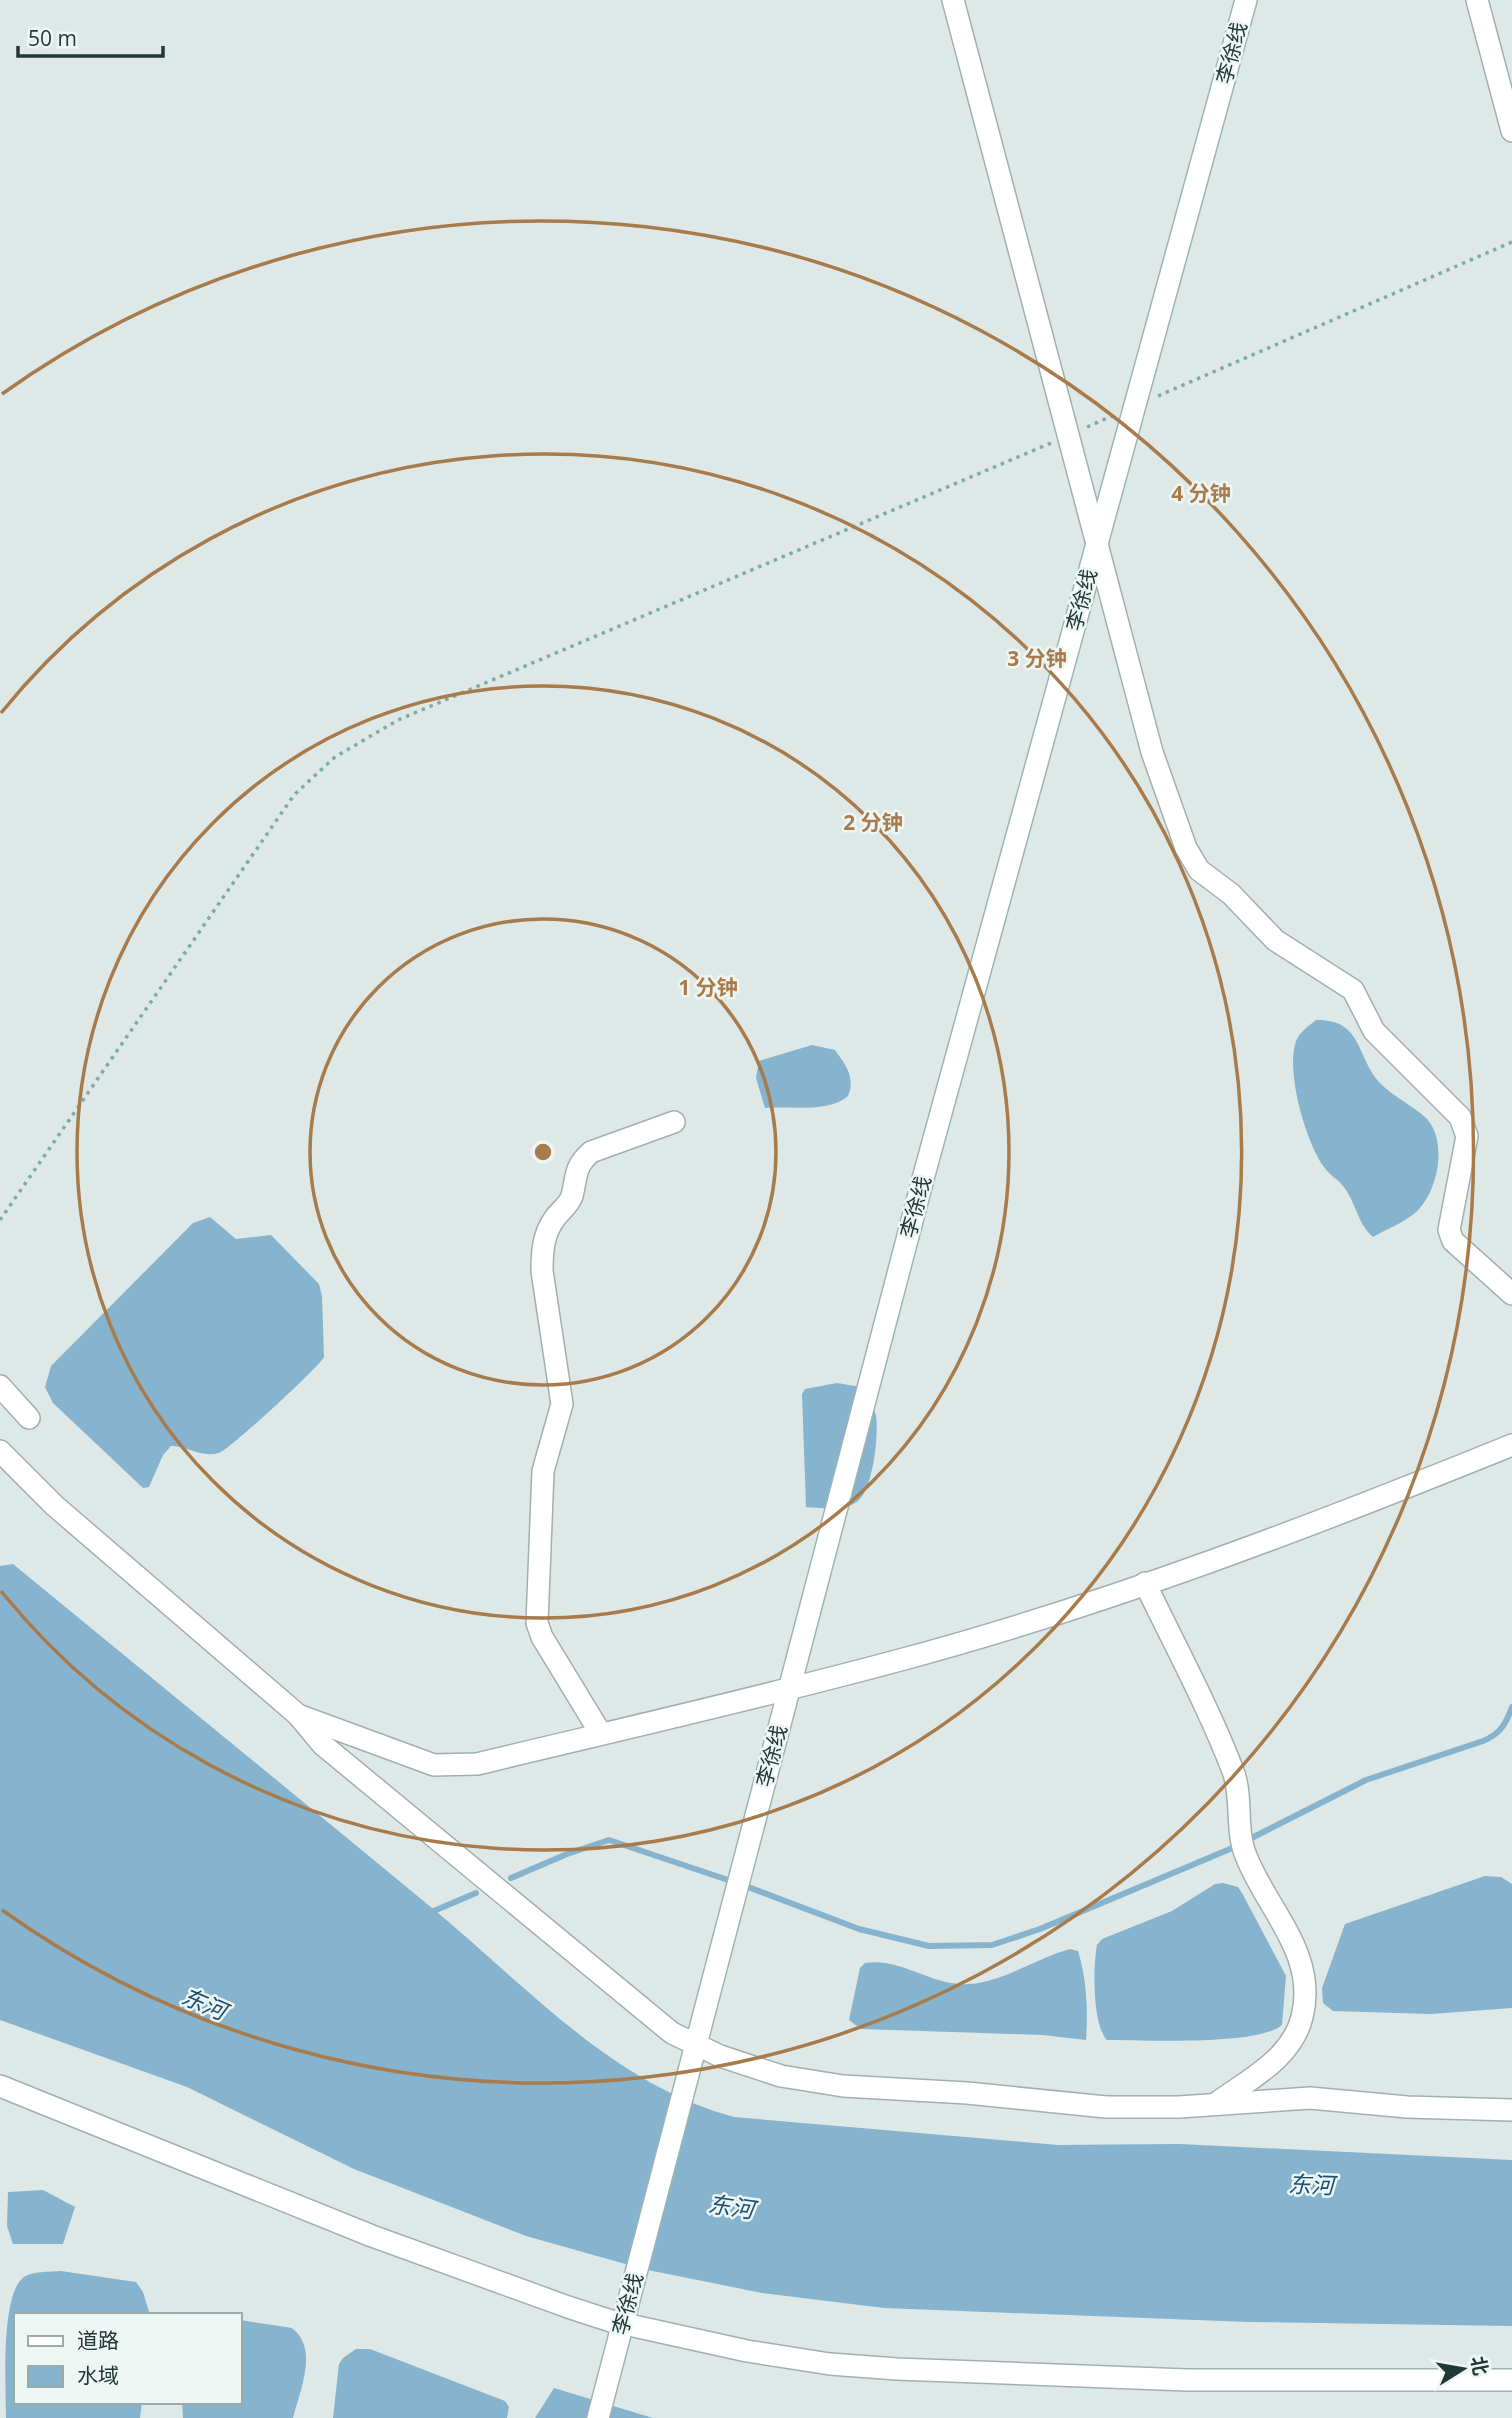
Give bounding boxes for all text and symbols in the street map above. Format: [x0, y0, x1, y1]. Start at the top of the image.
scale bar [18, 14, 163, 58]
street label: 李徐线 [1209, 19, 1253, 87]
text: 50 m [28, 24, 77, 52]
text: 4 分钟 [1171, 479, 1231, 507]
street label: 李徐线 [1059, 566, 1103, 634]
text: 3 分钟 [1007, 644, 1067, 672]
text: 2 分钟 [843, 808, 903, 836]
text: 1 分钟 [678, 973, 738, 1001]
centre of rings [531, 1140, 555, 1164]
street label: 李徐线 [893, 1173, 937, 1241]
street label: 李徐线 [749, 1722, 793, 1790]
water label: 东河 [177, 1979, 235, 2028]
water label: 东河 [1287, 2167, 1339, 2201]
water label: 东河 [706, 2187, 760, 2226]
street label: 李徐线 [605, 2270, 649, 2338]
legend [14, 2313, 242, 2404]
text: 道路 [77, 2326, 119, 2354]
north arrow [1428, 2334, 1498, 2404]
text: 北 [1465, 2354, 1494, 2378]
text: 水域 [77, 2361, 119, 2389]

